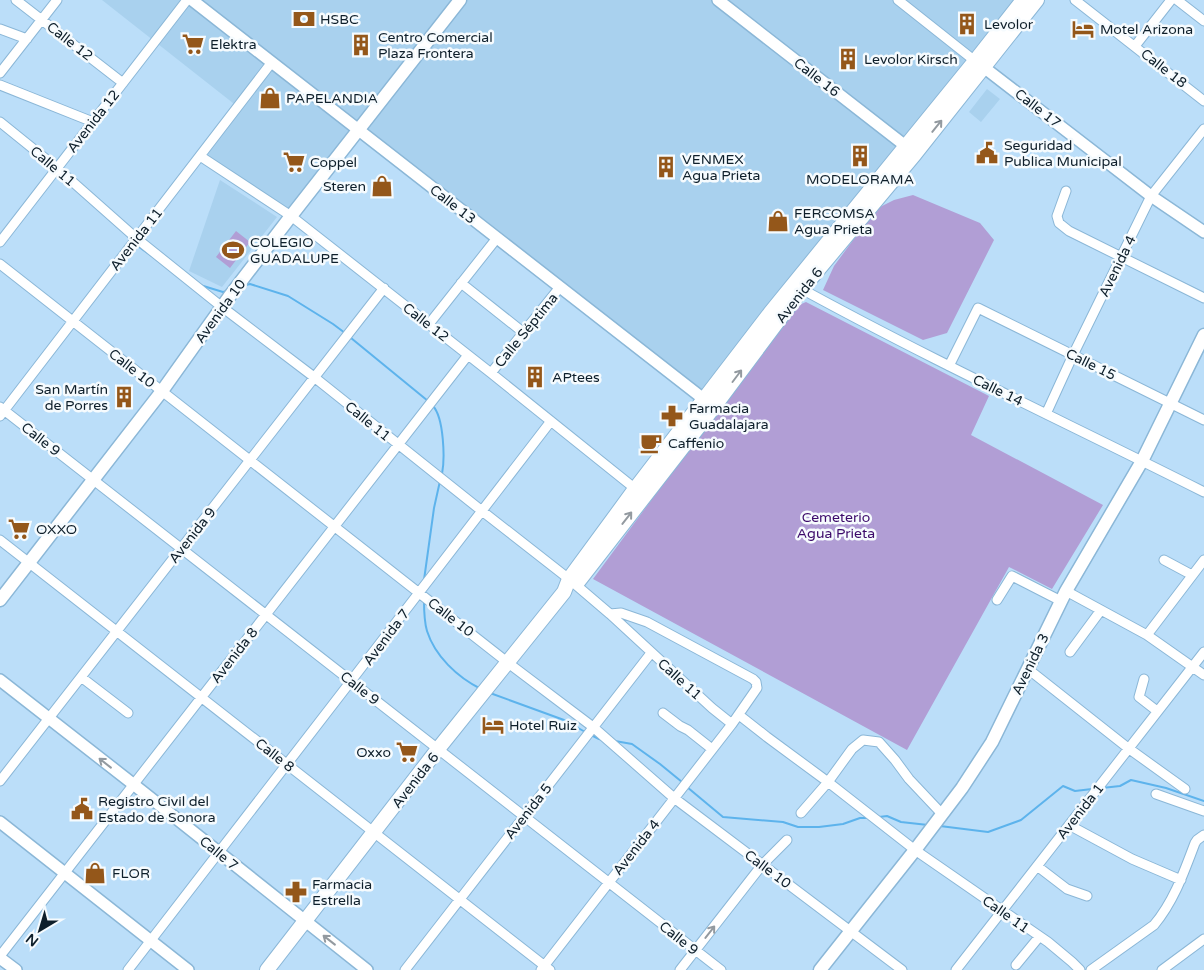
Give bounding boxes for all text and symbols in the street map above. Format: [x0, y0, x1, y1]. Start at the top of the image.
bank icon: HSBC [291, 6, 317, 32]
place label: HSBC [320, 11, 359, 28]
building icon: Levolor [954, 11, 980, 37]
place label: Levolor [984, 16, 1034, 33]
hotel icon: Motel Arizona [1070, 16, 1096, 42]
street label: Calle 12 [43, 18, 96, 65]
place label: Motel Arizona [1100, 21, 1193, 38]
place label: Centro Comercial Plaza Frontera [378, 29, 493, 62]
supermarket icon: Elektra [180, 31, 206, 57]
building icon: Centro Comercial Plaza Frontera [348, 32, 374, 58]
place label: Elektra [210, 36, 257, 53]
street label: Calle 18 [1137, 45, 1190, 92]
building icon: Levolor Kirsch [835, 46, 861, 72]
place label: Levolor Kirsch [864, 51, 958, 68]
street label: Calle 16 [790, 54, 843, 101]
shop icon: PAPELANDIA [257, 85, 283, 111]
street label: Calle 17 [1011, 85, 1064, 132]
street label: Avenida 12 [64, 86, 123, 156]
place label: PAPELANDIA [286, 90, 378, 107]
one-way arrow [932, 120, 943, 133]
place label: Seguridad Publica Municipal [1004, 137, 1122, 170]
public building icon: Seguridad Publica Municipal [974, 140, 1000, 166]
street label: Calle 11 [27, 143, 79, 190]
building icon: MODELORAMA [847, 143, 873, 169]
supermarket icon: Coppel [281, 149, 307, 175]
place label: VENMEX Agua Prieta [682, 151, 760, 184]
place label: Coppel [310, 154, 357, 171]
building icon: VENMEX Agua Prieta [653, 154, 679, 180]
place label: MODELORAMA [806, 171, 914, 188]
shop icon: Steren [369, 173, 395, 199]
place label: Steren [323, 178, 366, 195]
street label: Calle 13 [426, 181, 479, 228]
street label: Avenida 11 [107, 204, 166, 274]
place label: FERCOMSA Agua Prieta [794, 205, 875, 238]
shop icon: FERCOMSA Agua Prieta [765, 208, 791, 234]
street label: Avenida 4 [1095, 233, 1140, 300]
place label: COLEGIO GUADALUPE [250, 234, 339, 267]
sports icon: COLEGIO GUADALUPE [220, 237, 246, 263]
street label: Avenida 6 [772, 264, 827, 327]
street label: Avenida 10 [191, 276, 249, 347]
street label: Calle Séptima [491, 290, 562, 371]
street label: Calle 12 [399, 299, 452, 346]
street label: Calle 10 [105, 345, 158, 392]
street label: Calle 15 [1063, 345, 1119, 384]
building icon: APtees [522, 364, 548, 390]
place label: APtees [552, 369, 600, 386]
one-way arrow [732, 369, 742, 383]
street label: Calle 14 [970, 371, 1026, 410]
place label: San Martín de Porres [35, 381, 108, 414]
building icon: San Martín de Porres [111, 384, 137, 410]
street label: Calle 11 [341, 398, 394, 445]
place label: Farmacia Guadalajara [689, 400, 769, 433]
pharmacy icon: Farmacia Guadalajara [659, 403, 685, 429]
street label: Calle 9 [18, 419, 64, 460]
cafe icon: Caffenio [638, 430, 664, 456]
place label: Caffenio [668, 435, 724, 452]
street label: Avenida 9 [165, 504, 220, 567]
park label: Cemeterio Agua Prieta [797, 509, 875, 542]
one-way arrow [622, 512, 633, 525]
supermarket icon: OXXO [6, 516, 32, 542]
place label: OXXO [36, 521, 77, 538]
street label: Calle 10 [424, 594, 477, 641]
street label: Avenida 7 [360, 606, 413, 669]
street label: Avenida 8 [207, 624, 262, 687]
street label: Avenida 3 [1008, 631, 1053, 698]
street label: Calle 11 [654, 655, 705, 704]
street label: Calle 9 [337, 668, 383, 709]
hotel icon: Hotel Ruiz [480, 712, 506, 738]
place label: Hotel Ruiz [509, 717, 577, 734]
street label: Calle 8 [252, 735, 298, 776]
supermarket icon: Oxxo [394, 739, 420, 765]
place label: Oxxo [356, 744, 391, 761]
street label: Avenida 6 [388, 749, 443, 812]
one-way arrow [99, 757, 112, 768]
street label: Avenida 5 [501, 780, 556, 843]
street label: Avenida 1 [1053, 780, 1108, 843]
place label: Registro Civil del Estado de Sonora [98, 793, 216, 826]
public building icon: Registro Civil del Estado de Sonora [69, 796, 95, 822]
street label: Avenida 4 [609, 816, 664, 879]
street label: Calle 7 [196, 833, 241, 874]
street label: Calle 10 [741, 846, 794, 892]
shop icon: FLOR [82, 860, 108, 886]
place label: FLOR [112, 865, 150, 882]
place label: Farmacia Estrella [312, 876, 372, 909]
pharmacy icon: Farmacia Estrella [283, 879, 309, 905]
street label: Calle 11 [979, 892, 1033, 937]
north arrow [15, 905, 65, 955]
street label: Calle 9 [656, 918, 702, 959]
one-way arrow [705, 925, 715, 939]
text: N [23, 930, 42, 950]
one-way arrow [322, 934, 335, 945]

